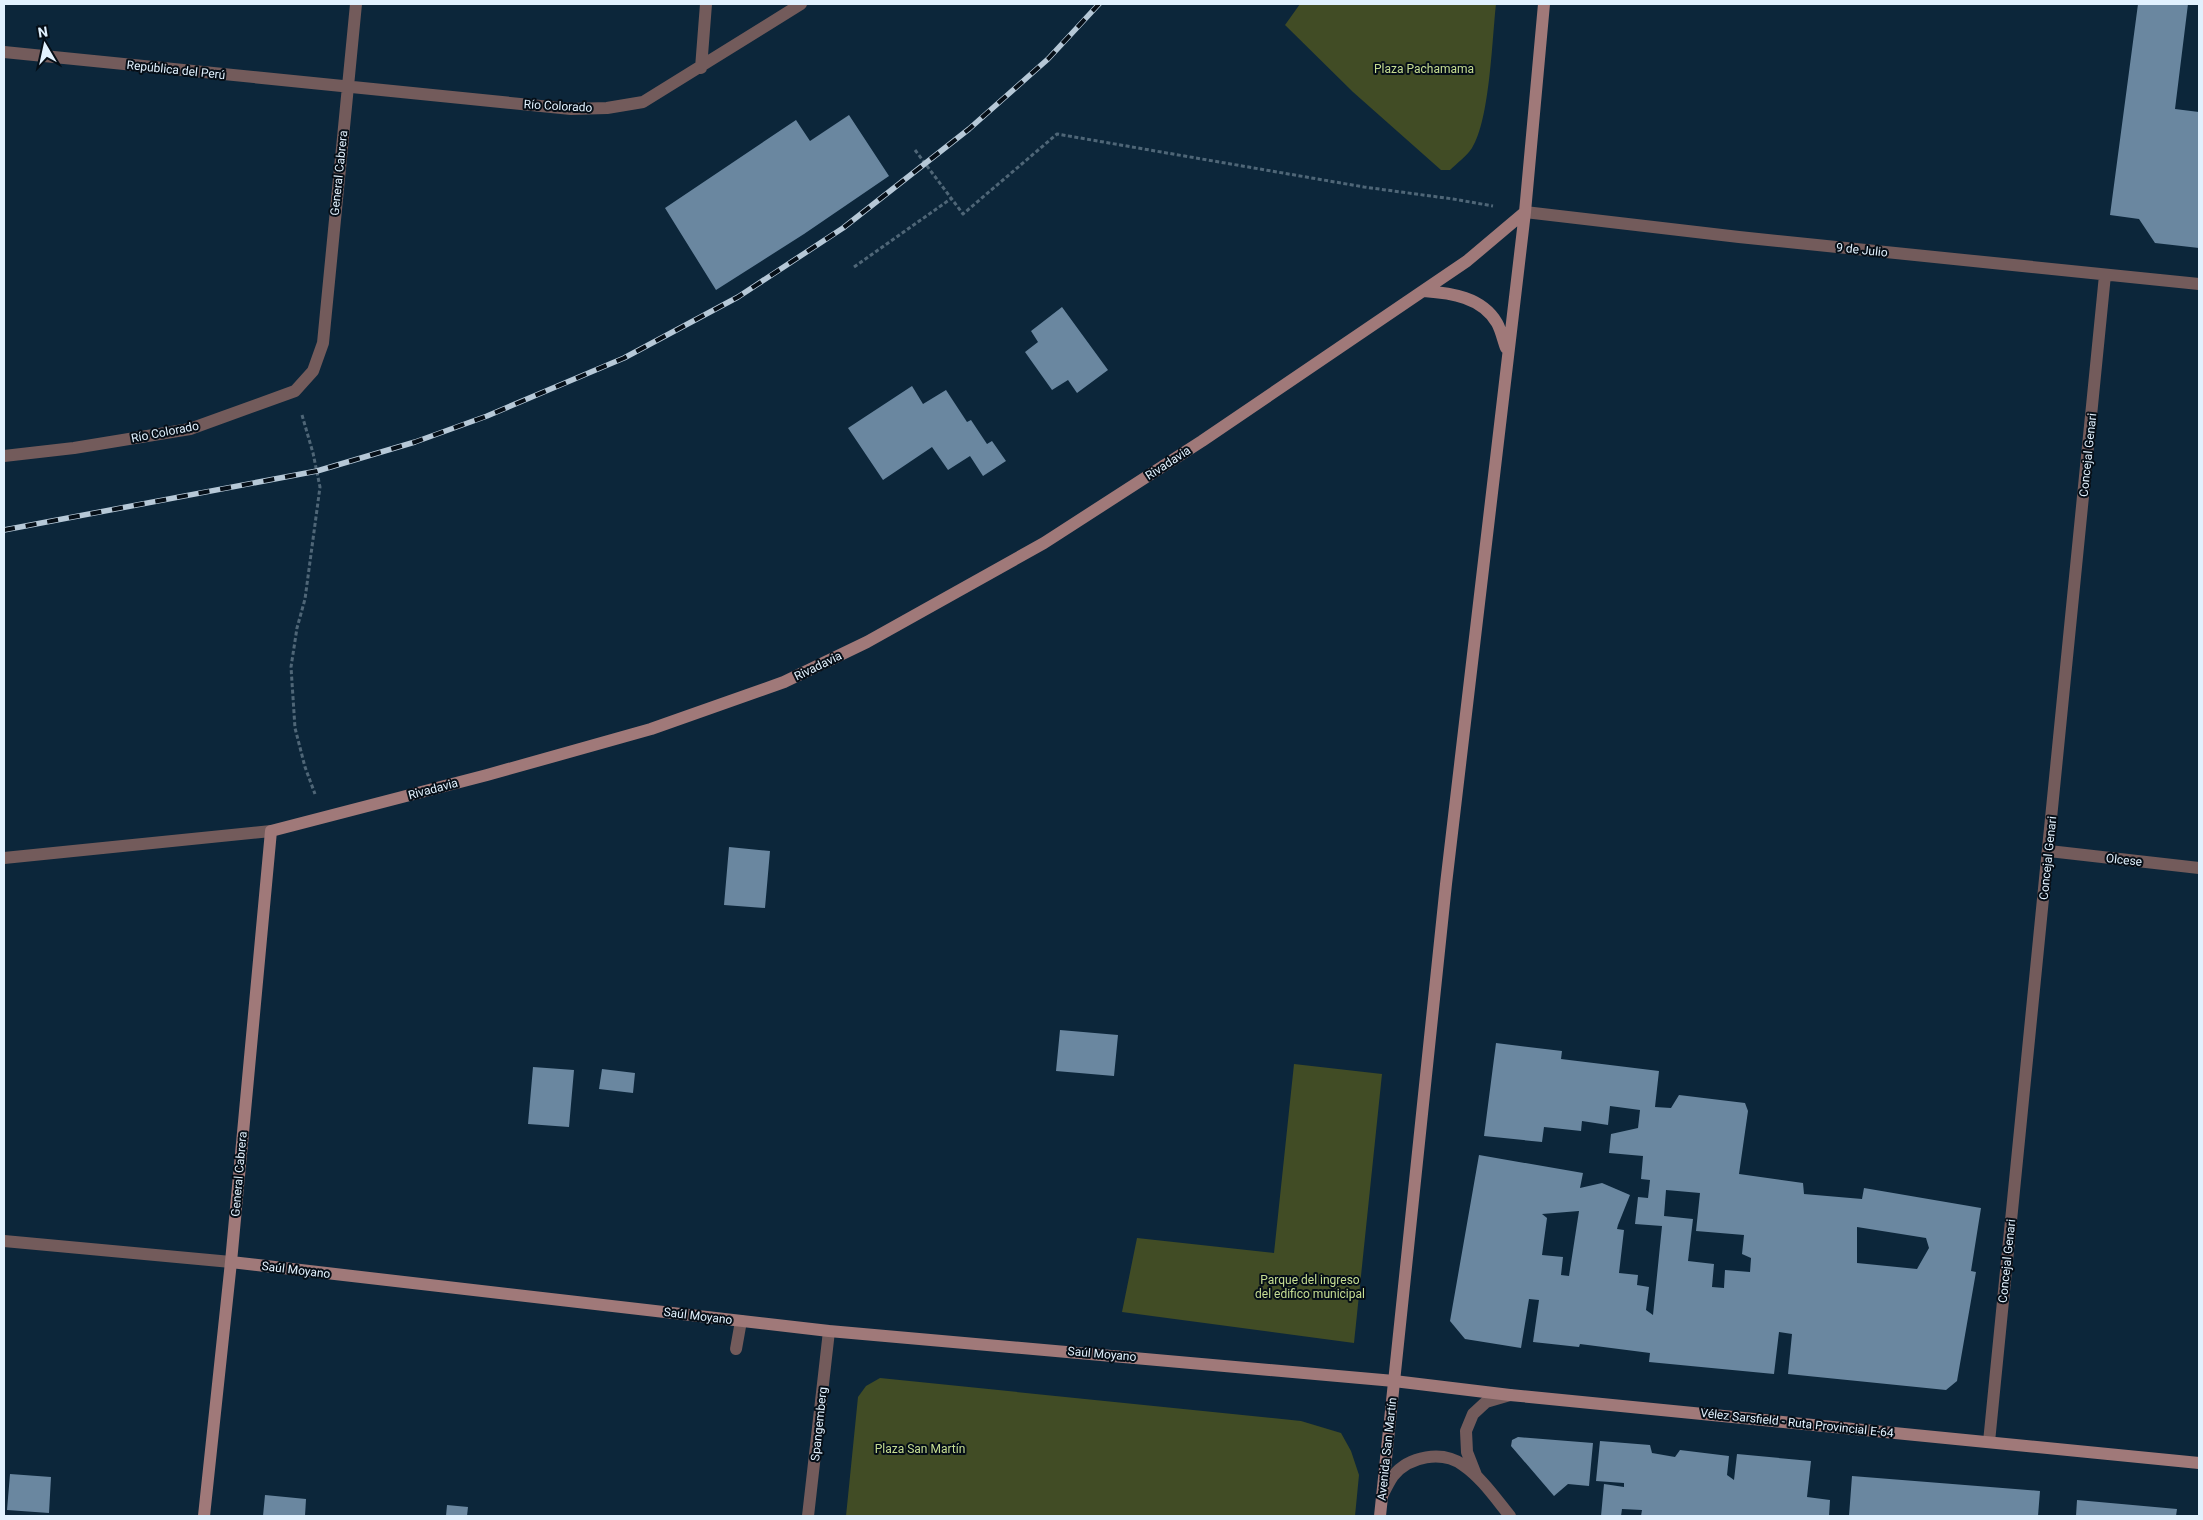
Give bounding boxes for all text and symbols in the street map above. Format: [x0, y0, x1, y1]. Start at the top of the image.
north arrow [20, 20, 70, 70]
text: N [37, 23, 49, 41]
street label: República del Perú [126, 58, 226, 82]
park label: Plaza Pachamama [1374, 62, 1474, 76]
street label: Río Colorado [523, 97, 593, 115]
street label: General Cabrera [328, 130, 350, 216]
street label: 9 de Julio [1836, 240, 1889, 260]
street label: Concejal Genari [2077, 412, 2099, 497]
street label: Río Colorado [130, 419, 200, 445]
street label: Rivadavia [1143, 443, 1193, 483]
street label: Rivadavia [792, 649, 844, 683]
street label: Rivadavia [407, 776, 459, 802]
street label: Concejal Genari [2037, 815, 2059, 900]
street label: Olcese [2105, 851, 2143, 869]
street label: General Cabrera [228, 1131, 250, 1217]
street label: Concejal Genari [1996, 1218, 2018, 1303]
street label: Saúl Moyano [261, 1259, 331, 1281]
park label: Parque del ingreso del edifico municipal [1255, 1273, 1365, 1301]
street label: Saúl Moyano [663, 1305, 733, 1327]
street label: Saúl Moyano [1067, 1344, 1137, 1364]
street label: Spangemberg [808, 1386, 830, 1462]
street label: Avenida San Martín [1375, 1397, 1399, 1501]
street label: Vélez Sarsfield - Ruta Provincial E-64 [1700, 1406, 1895, 1440]
park label: Plaza San Martín [875, 1442, 965, 1456]

